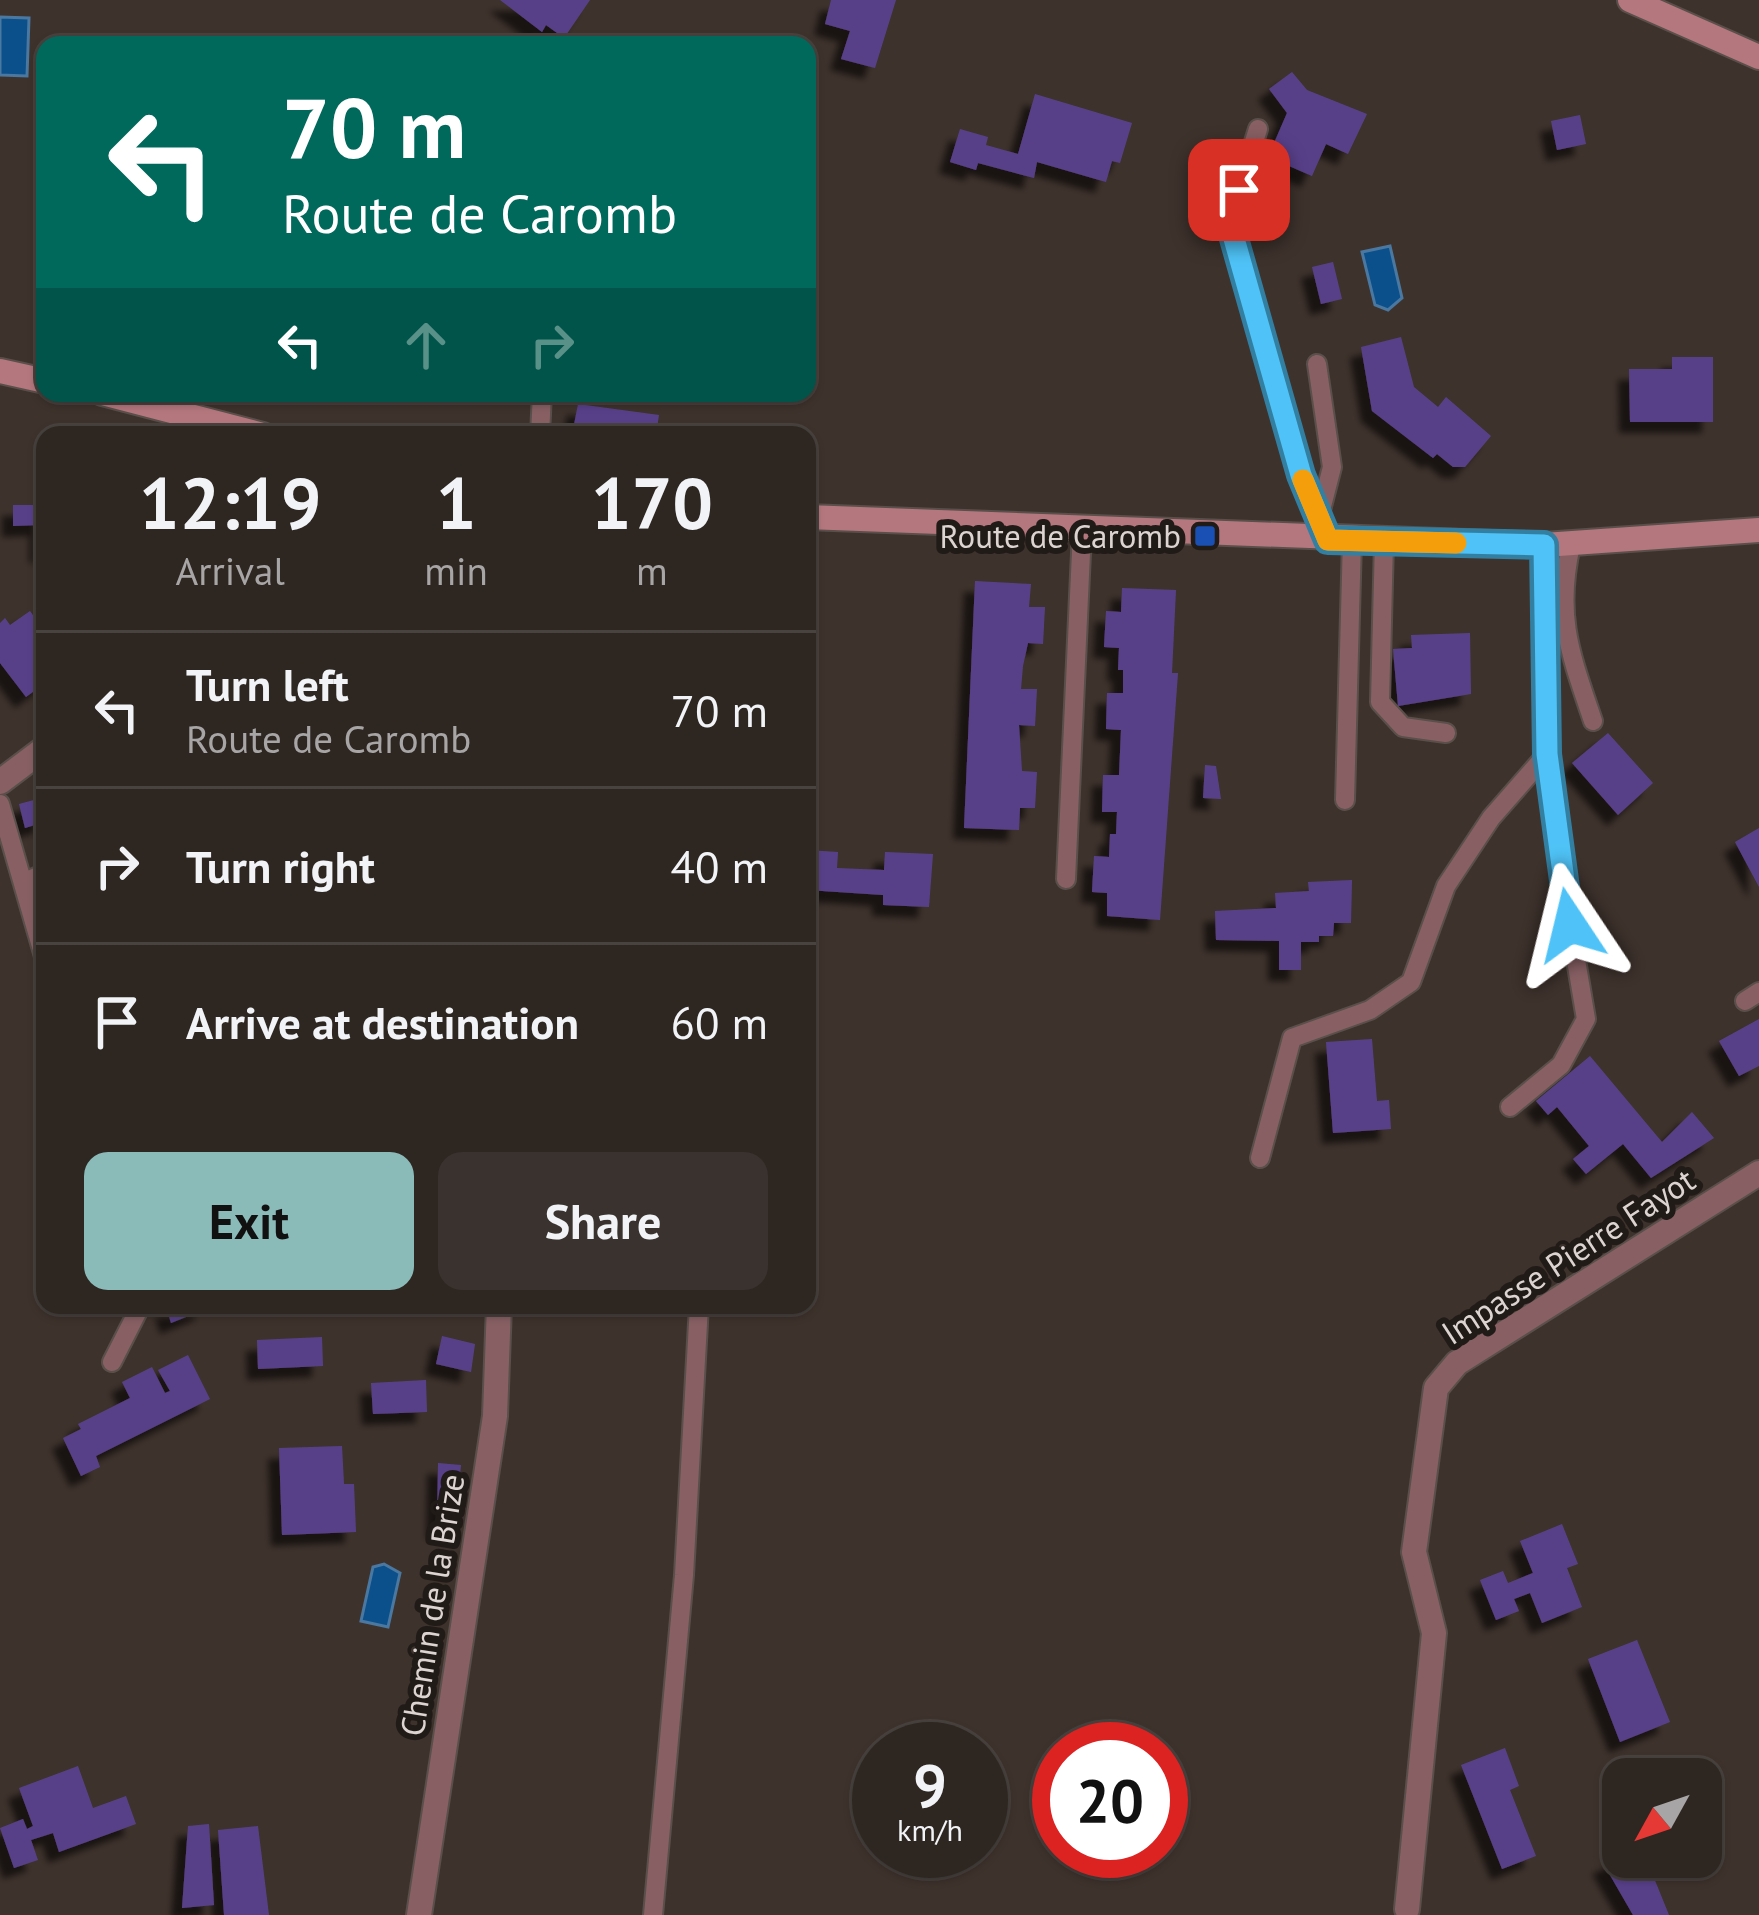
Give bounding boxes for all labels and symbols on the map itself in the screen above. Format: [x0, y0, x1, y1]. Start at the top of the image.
pin [1188, 139, 1290, 241]
place label: Route de Caromb [940, 514, 1181, 557]
marker: Route de Caromb [1192, 523, 1218, 549]
position arrow [1507, 862, 1633, 988]
street label: Impasse Pierre Fayot [1433, 1158, 1702, 1354]
street label: Chemin de la Brize [390, 1471, 473, 1739]
speed limit sign: 20 [1032, 1722, 1188, 1878]
north arrow [1602, 1758, 1722, 1878]

